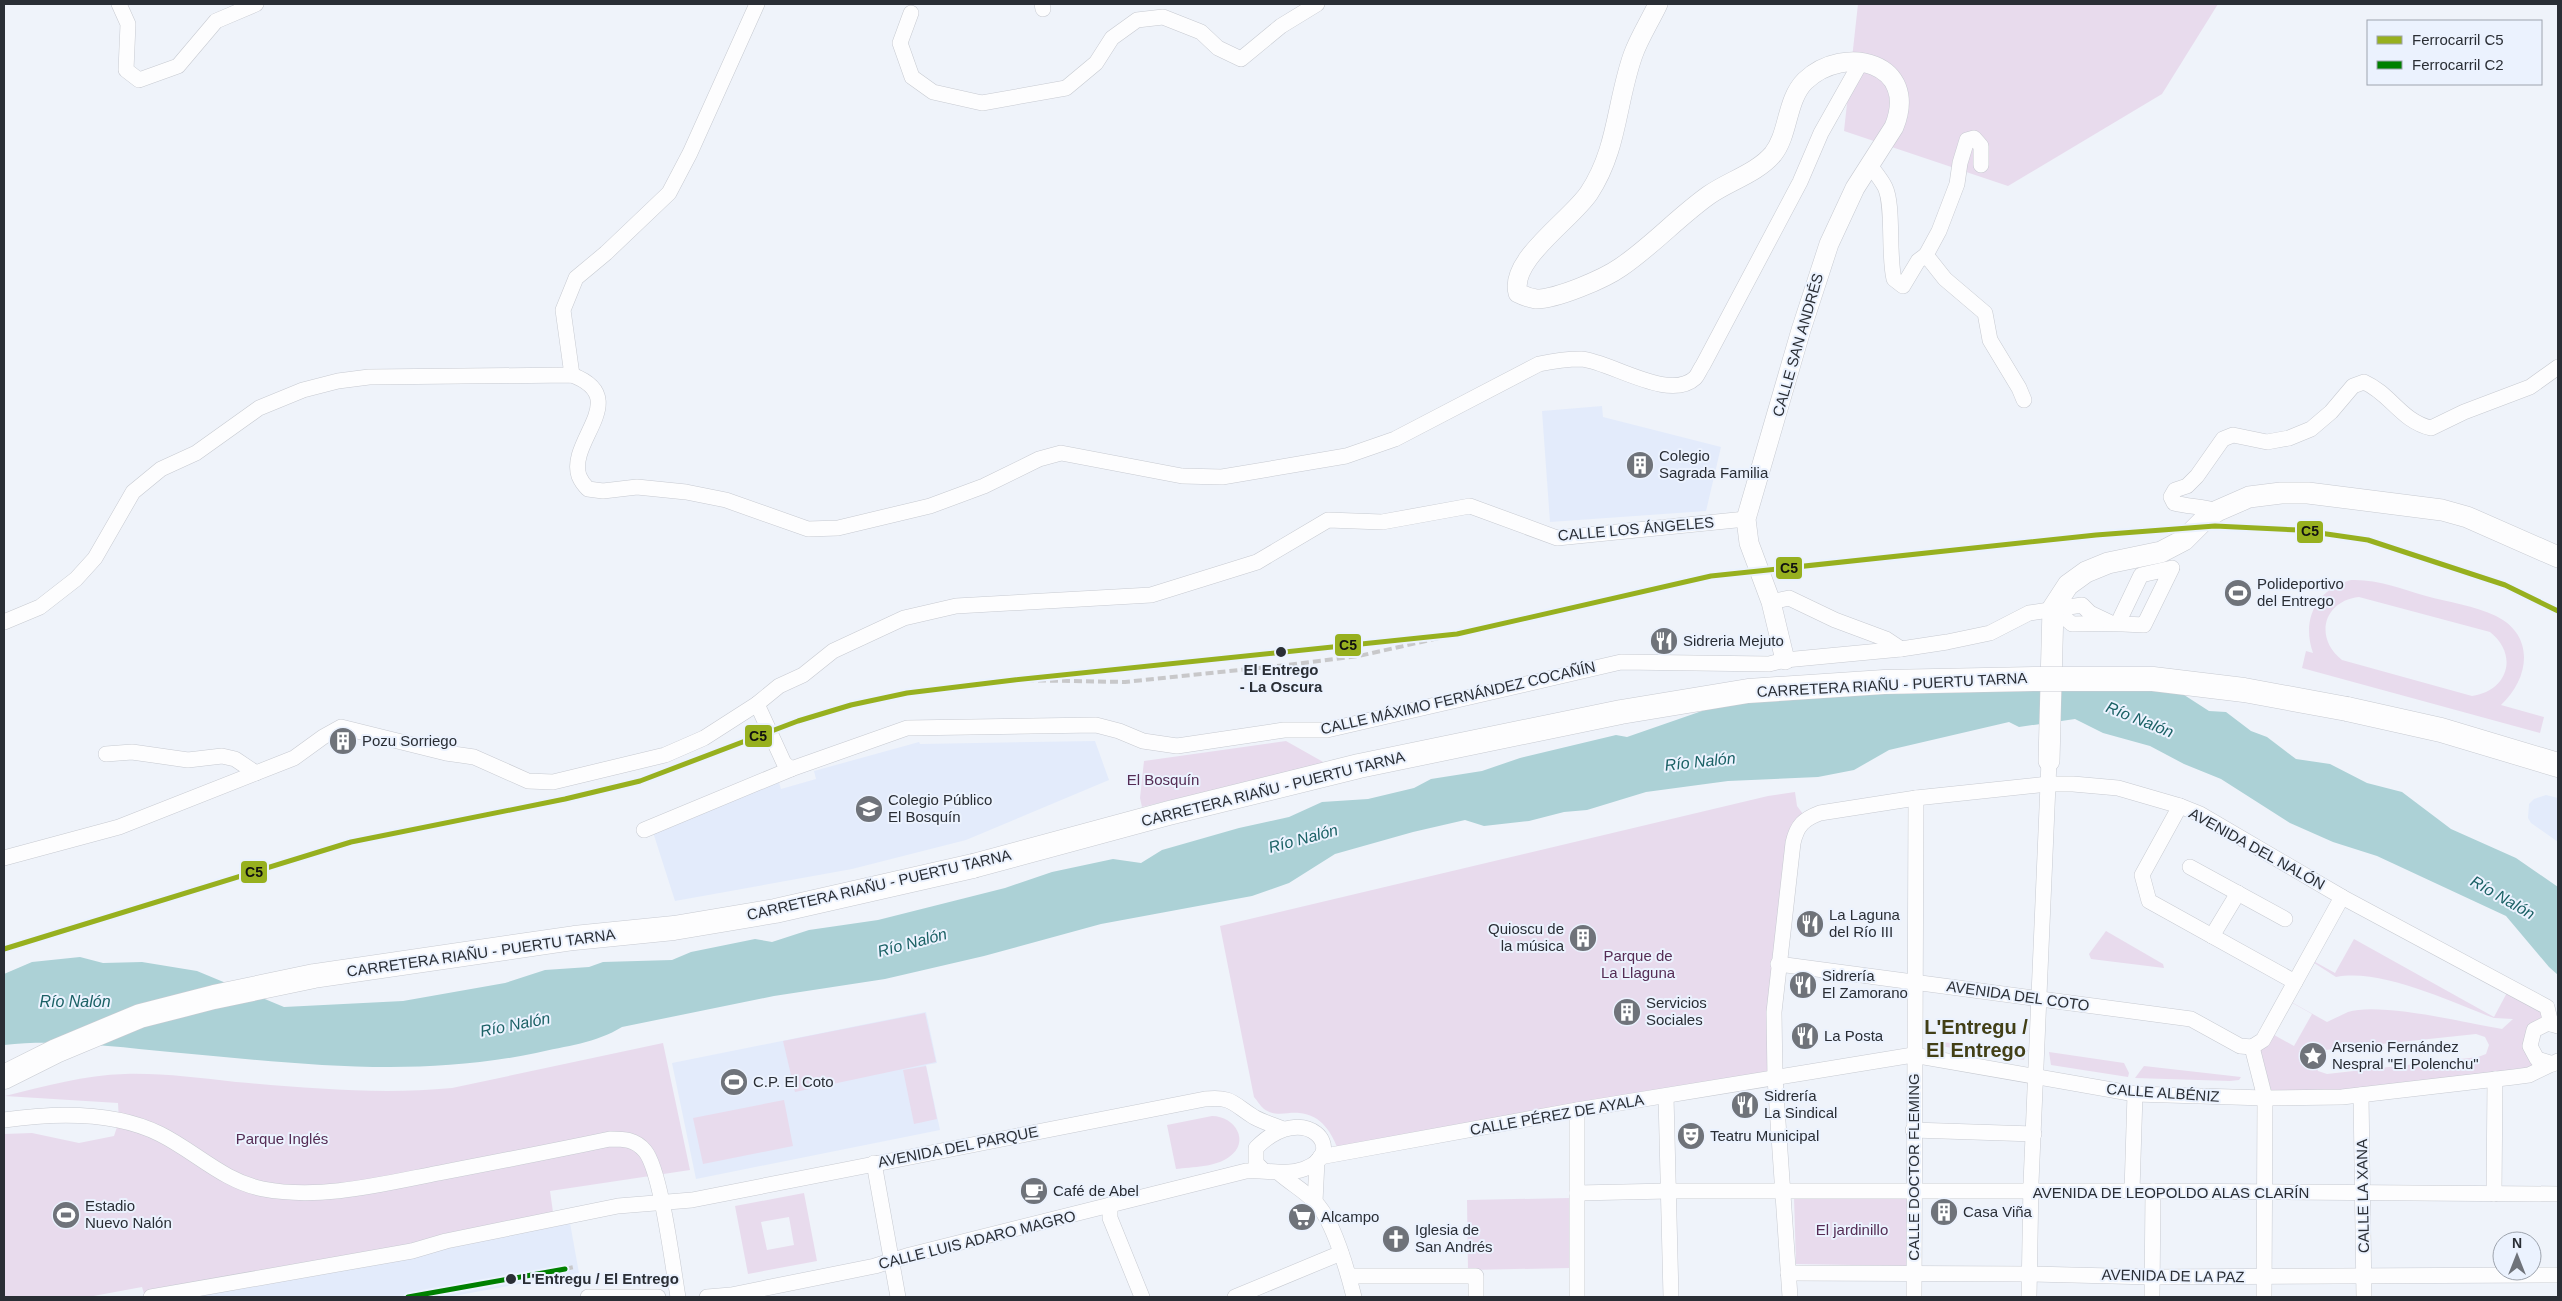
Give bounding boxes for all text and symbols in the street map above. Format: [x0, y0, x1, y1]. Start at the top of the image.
legend [2367, 20, 2542, 85]
text: Ferrocarril C5 [2412, 31, 2504, 48]
text: Ferrocarril C2 [2412, 56, 2504, 73]
street label: CALLE SAN ANDRÉS [1769, 271, 1826, 419]
place label: Colegio Sagrada Familia [1659, 447, 1769, 481]
building icon: Colegio Sagrada Familia [1625, 450, 1655, 480]
street label: CALLE LOS ÁNGELES [1557, 513, 1715, 544]
line badge: C5 [2296, 520, 2324, 544]
text: C5 [2301, 523, 2319, 539]
line badge: C5 [1775, 556, 1803, 580]
text: C5 [1780, 560, 1798, 576]
place label: Polideportivo del Entrego [2257, 575, 2344, 609]
sports icon: Polideportivo del Entrego [2223, 578, 2253, 608]
restaurant icon: Sidreria Mejuto [1649, 626, 1679, 656]
place label: Sidreria Mejuto [1683, 632, 1784, 649]
line badge: C5 [1334, 633, 1362, 657]
text: C5 [1339, 637, 1357, 653]
marker: El Entrego - La Oscura [1274, 645, 1288, 659]
street label: CALLE MÁXIMO FERNÁNDEZ COCAÑÍN [1319, 658, 1597, 737]
place label: El Entrego - La Oscura [1240, 661, 1323, 695]
street label: CARRETERA RIAÑU - PUERTU TARNA [1756, 669, 2028, 700]
water label: Río Nalón [2104, 698, 2176, 741]
line badge: C5 [744, 724, 773, 748]
building icon: Pozu Sorriego [328, 726, 358, 756]
text: C5 [749, 728, 767, 744]
place label: Pozu Sorriego [362, 732, 457, 749]
street label: CARRETERA RIAÑU - PUERTU TARNA [1139, 748, 1406, 830]
water label: Río Nalón [1664, 749, 1736, 774]
park label: El Bosquín [1127, 771, 1199, 788]
place label: Colegio Público El Bosquín [888, 791, 992, 825]
school or university icon: Colegio Público El Bosquín [854, 794, 884, 824]
street label: AVENIDA DEL NALÓN [2186, 804, 2328, 893]
water label: Río Nalón [1267, 821, 1340, 856]
street label: CARRETERA RIAÑU - PUERTU TARNA [745, 846, 1013, 923]
line badge: C5 [240, 860, 268, 884]
text: C5 [245, 864, 263, 880]
water label: Río Nalón [2468, 872, 2538, 923]
place label: La Laguna del Río III [1829, 906, 1901, 940]
restaurant icon: La Laguna del Río III [1795, 909, 1825, 939]
place label: Quioscu de la música [1488, 920, 1565, 954]
building icon: Quioscu de la música [1568, 923, 1598, 953]
street label: CARRETERA RIAÑU - PUERTU TARNA [346, 925, 616, 980]
water label: Río Nalón [876, 925, 949, 960]
park label: Parque de La Llaguna [1601, 947, 1676, 981]
place label: Sidrería El Zamorano [1822, 967, 1908, 1001]
restaurant icon: Sidrería El Zamorano [1788, 970, 1818, 1000]
street label: AVENIDA DEL COTO [1946, 977, 2091, 1014]
water label: Río Nalón [39, 993, 111, 1010]
place label: Servicios Sociales [1646, 994, 1707, 1028]
building icon: Servicios Sociales [1612, 997, 1642, 1027]
water label: Río Nalón [479, 1009, 552, 1040]
district label: L'Entregu / El Entrego [1924, 1016, 2028, 1061]
restaurant icon: La Posta [1790, 1021, 1820, 1051]
place label: La Posta [1824, 1027, 1884, 1044]
place label: Arsenio Fernández Nespral "El Polenchu" [2332, 1038, 2479, 1072]
place icon: Arsenio Fernández Nespral "El Polenchu" [2298, 1041, 2328, 1071]
sports icon: C.P. El Coto [719, 1067, 749, 1097]
place label: C.P. El Coto [753, 1073, 834, 1090]
street label: CALLE DOCTOR FLEMING [1905, 1073, 1922, 1261]
street label: CALLE ALBÉNIZ [2106, 1080, 2220, 1105]
place label: Sidrería La Sindical [1764, 1087, 1837, 1121]
restaurant icon: Sidrería La Sindical [1730, 1090, 1760, 1120]
street label: CALLE PÉREZ DE AYALA [1469, 1091, 1645, 1138]
theatre icon: Teatru Municipal [1676, 1121, 1706, 1151]
street label: AVENIDA DEL PARQUE [876, 1123, 1040, 1170]
place label: Teatru Municipal [1710, 1127, 1819, 1144]
park label: Parque Inglés [236, 1130, 328, 1147]
street label: CALLE LA XANA [2353, 1139, 2372, 1253]
cafe icon: Café de Abel [1019, 1176, 1049, 1206]
place label: Café de Abel [1053, 1182, 1139, 1199]
street label: AVENIDA DE LEOPOLDO ALAS CLARÍN [2033, 1184, 2309, 1201]
place label: Estadio Nuevo Nalón [85, 1197, 172, 1231]
building icon: Casa Viña [1929, 1197, 1959, 1227]
sports icon: Estadio Nuevo Nalón [51, 1200, 81, 1230]
supermarket icon: Alcampo [1287, 1202, 1317, 1232]
place label: Casa Viña [1963, 1203, 2033, 1220]
street label: CALLE LUIS ADARO MAGRO [877, 1207, 1077, 1272]
place label: Alcampo [1321, 1208, 1379, 1225]
place label: Iglesia de San Andrés [1415, 1221, 1493, 1255]
park label: El jardinillo [1816, 1221, 1888, 1238]
church icon: Iglesia de San Andrés [1381, 1224, 1411, 1254]
north arrow [2492, 1231, 2542, 1281]
text: N [2512, 1235, 2522, 1251]
street label: AVENIDA DE LA PAZ [2101, 1266, 2245, 1285]
place label: L'Entregu / El Entrego [522, 1270, 679, 1287]
marker: L'Entregu / El Entrego [504, 1272, 518, 1286]

